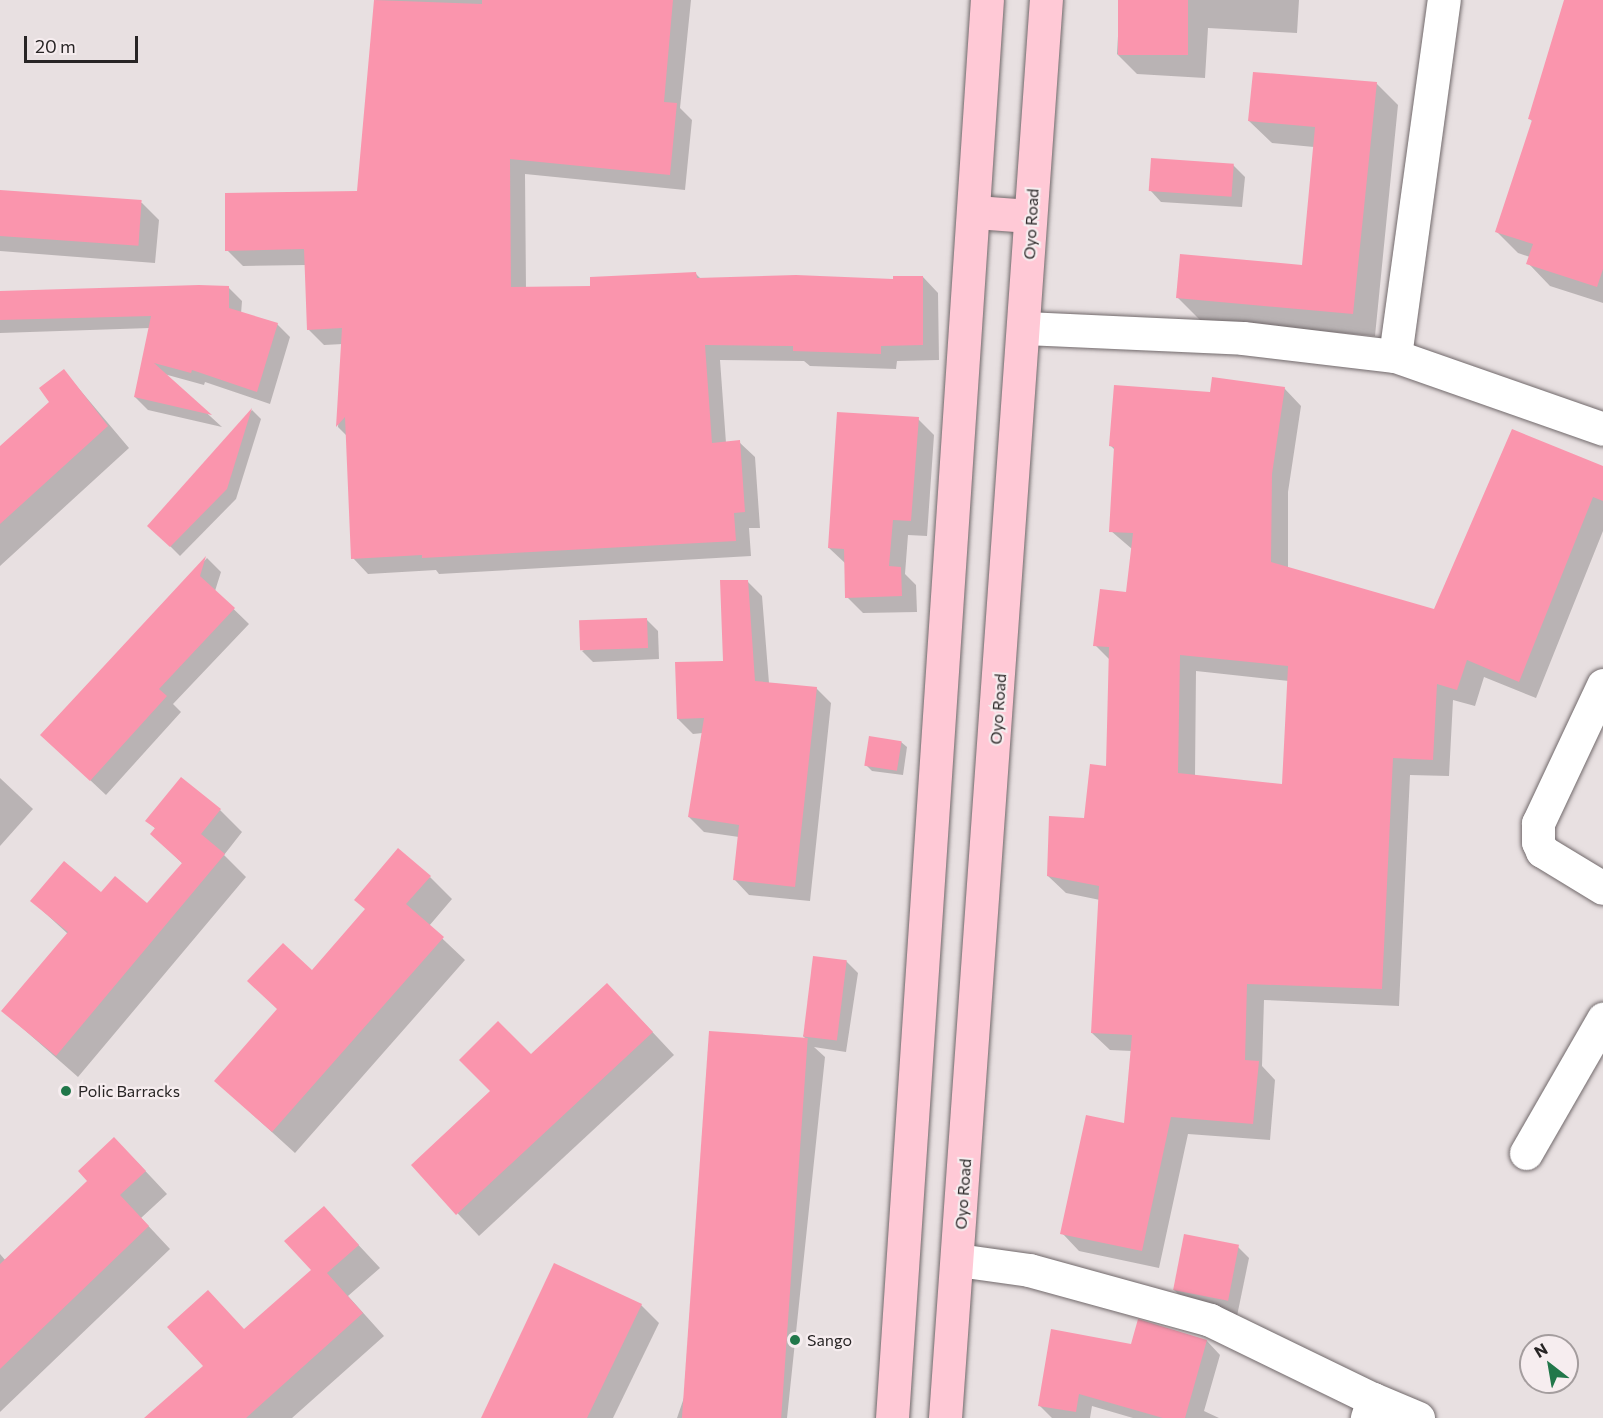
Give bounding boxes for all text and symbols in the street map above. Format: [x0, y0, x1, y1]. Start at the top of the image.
scale bar [27, 24, 141, 62]
text: 20 m [35, 35, 76, 57]
street label: Oyo Road [1020, 188, 1042, 260]
street label: Oyo Road [986, 673, 1010, 745]
place label: Polic Barracks [78, 1081, 180, 1101]
marker: Polic Barracks [59, 1084, 73, 1098]
street label: Oyo Road [951, 1158, 975, 1230]
place label: Sango [807, 1330, 852, 1350]
marker: Sango [788, 1333, 802, 1347]
north arrow [1519, 1334, 1579, 1394]
text: N [1530, 1339, 1551, 1361]

